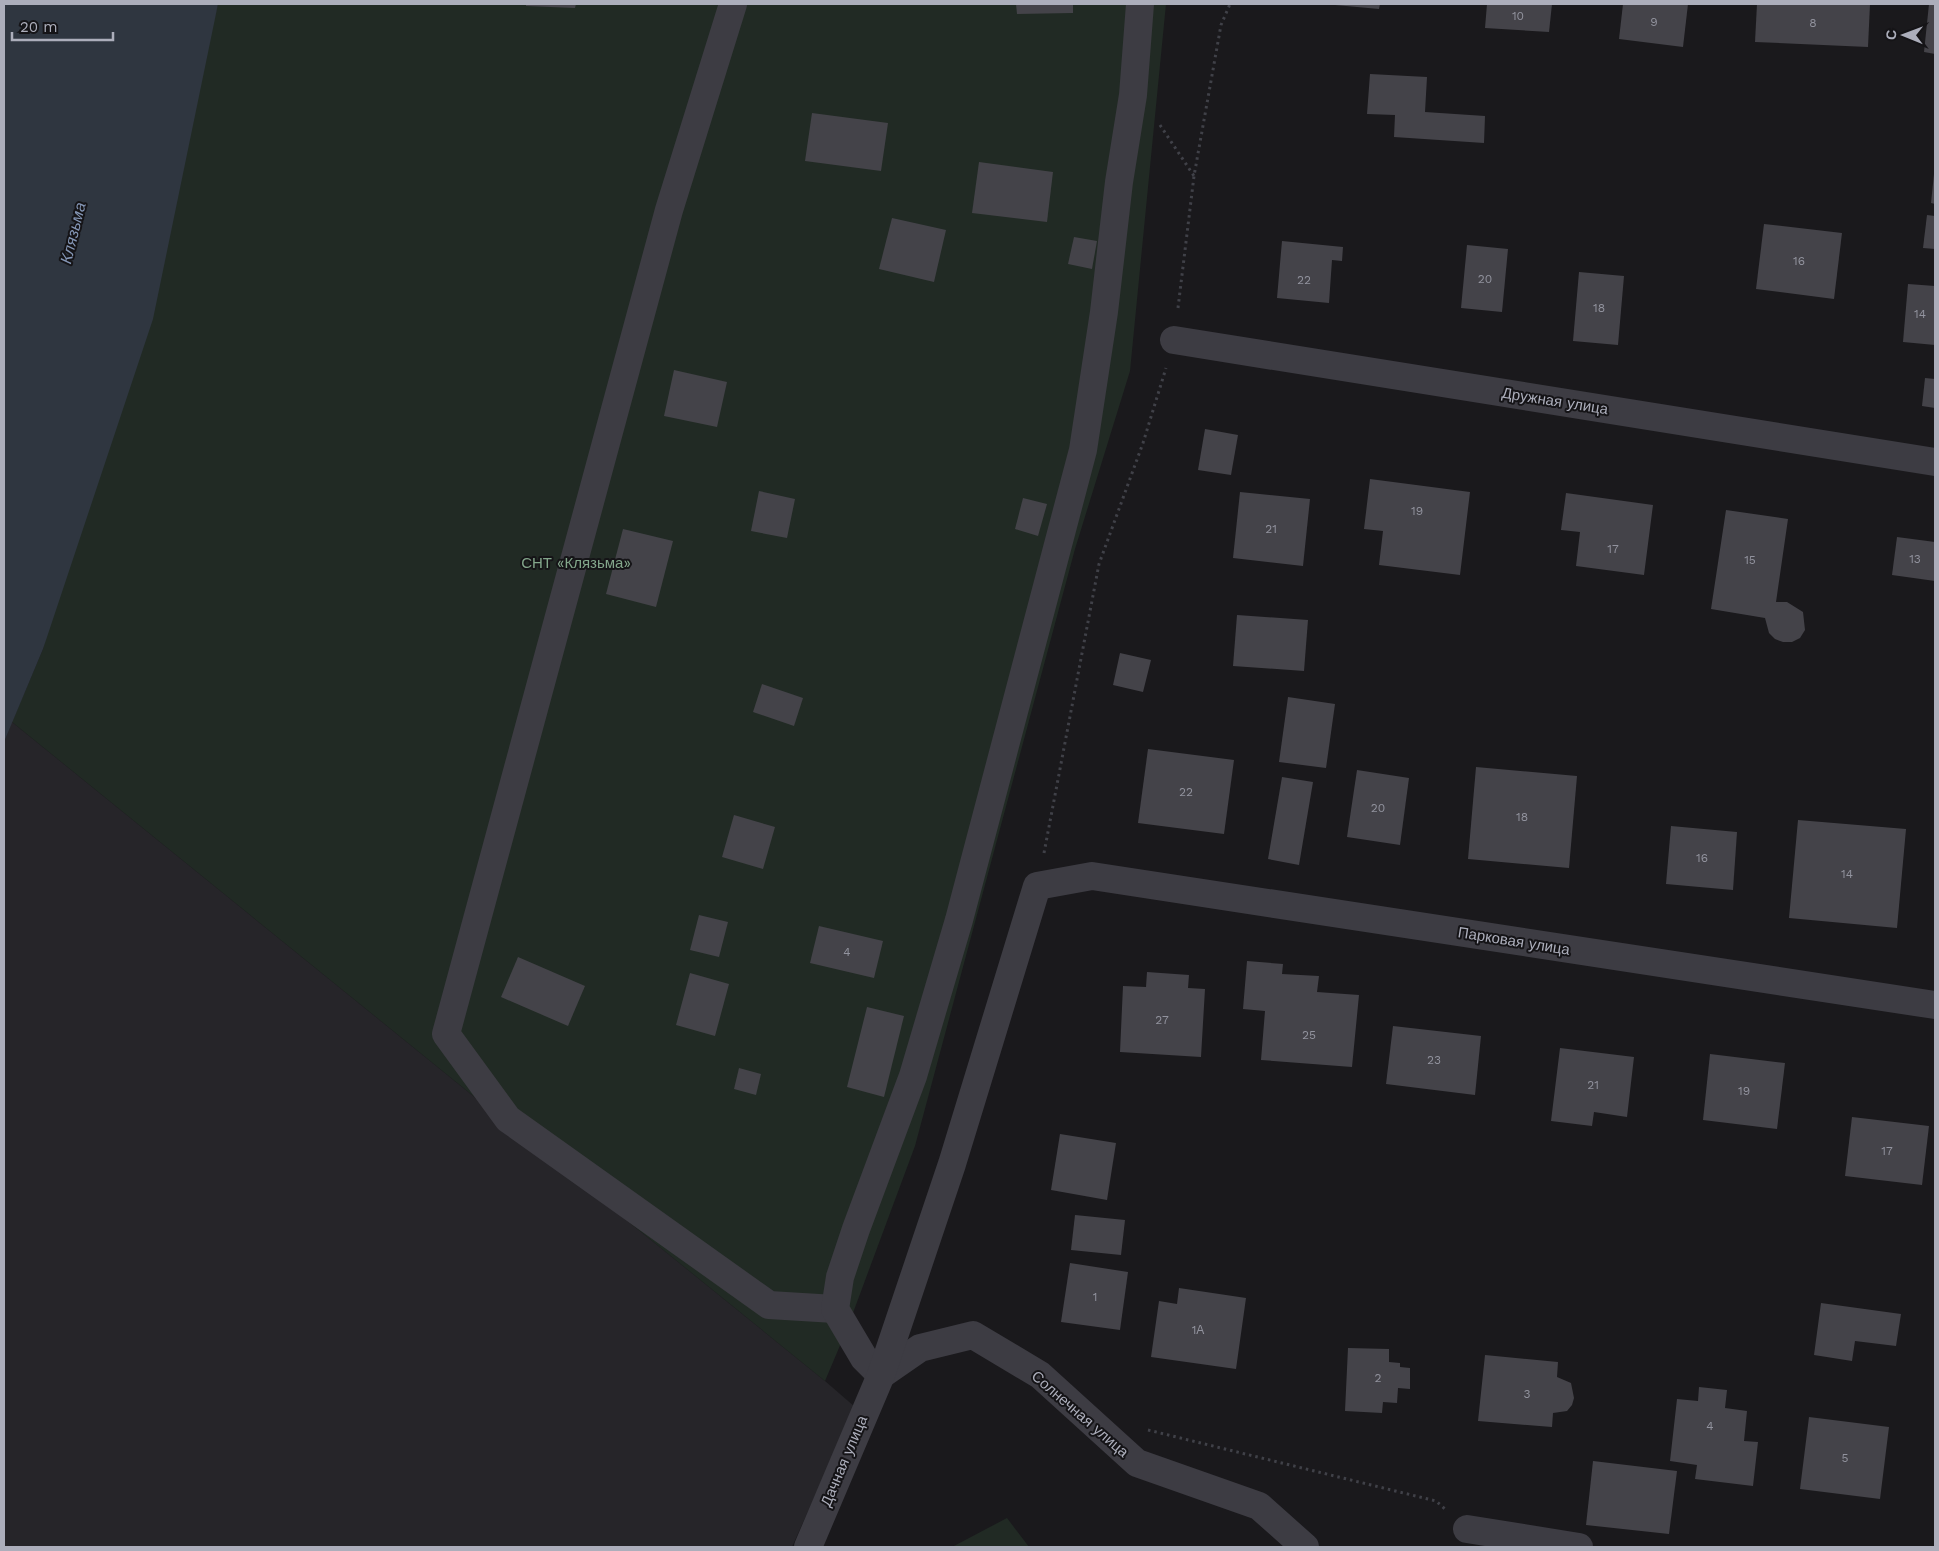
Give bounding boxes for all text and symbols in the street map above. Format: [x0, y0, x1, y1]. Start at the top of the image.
house number: 10 [1512, 9, 1524, 23]
scale bar [12, 10, 114, 42]
north arrow [1879, 10, 1929, 60]
house number: 9 [1650, 15, 1658, 29]
house number: 8 [1809, 16, 1817, 30]
text: 20 m [20, 18, 58, 36]
text: С [1883, 30, 1899, 40]
water label: Клязьма [56, 200, 90, 266]
house number: 16 [1793, 254, 1805, 268]
house number: 20 [1478, 272, 1492, 286]
house number: 22 [1297, 273, 1311, 287]
house number: 18 [1593, 301, 1605, 315]
house number: 14 [1914, 307, 1926, 321]
street label: Дружная улица [1501, 384, 1610, 418]
house number: 19 [1411, 504, 1423, 518]
house number: 21 [1265, 522, 1277, 536]
house number: 17 [1607, 542, 1619, 556]
house number: 13 [1909, 552, 1921, 566]
house number: 15 [1744, 553, 1756, 567]
park label: СНТ «Клязьма» [521, 554, 631, 572]
house number: 22 [1179, 785, 1193, 799]
house number: 20 [1371, 801, 1385, 815]
house number: 18 [1516, 810, 1528, 824]
house number: 16 [1696, 851, 1708, 865]
house number: 14 [1841, 867, 1853, 881]
street label: Парковая улица [1457, 923, 1572, 959]
house number: 4 [843, 945, 851, 959]
house number: 27 [1155, 1013, 1169, 1027]
house number: 25 [1302, 1028, 1316, 1042]
house number: 23 [1427, 1053, 1441, 1067]
house number: 21 [1587, 1078, 1599, 1092]
house number: 19 [1738, 1084, 1750, 1098]
house number: 17 [1881, 1144, 1893, 1158]
house number: 1 [1093, 1290, 1097, 1304]
house number: 1А [1192, 1323, 1204, 1337]
street label: Солнечная улица [1028, 1367, 1133, 1461]
house number: 2 [1375, 1371, 1382, 1385]
house number: 3 [1524, 1387, 1531, 1401]
street label: Дачная улица [817, 1412, 872, 1509]
house number: 4 [1706, 1419, 1714, 1433]
house number: 5 [1842, 1451, 1849, 1465]

